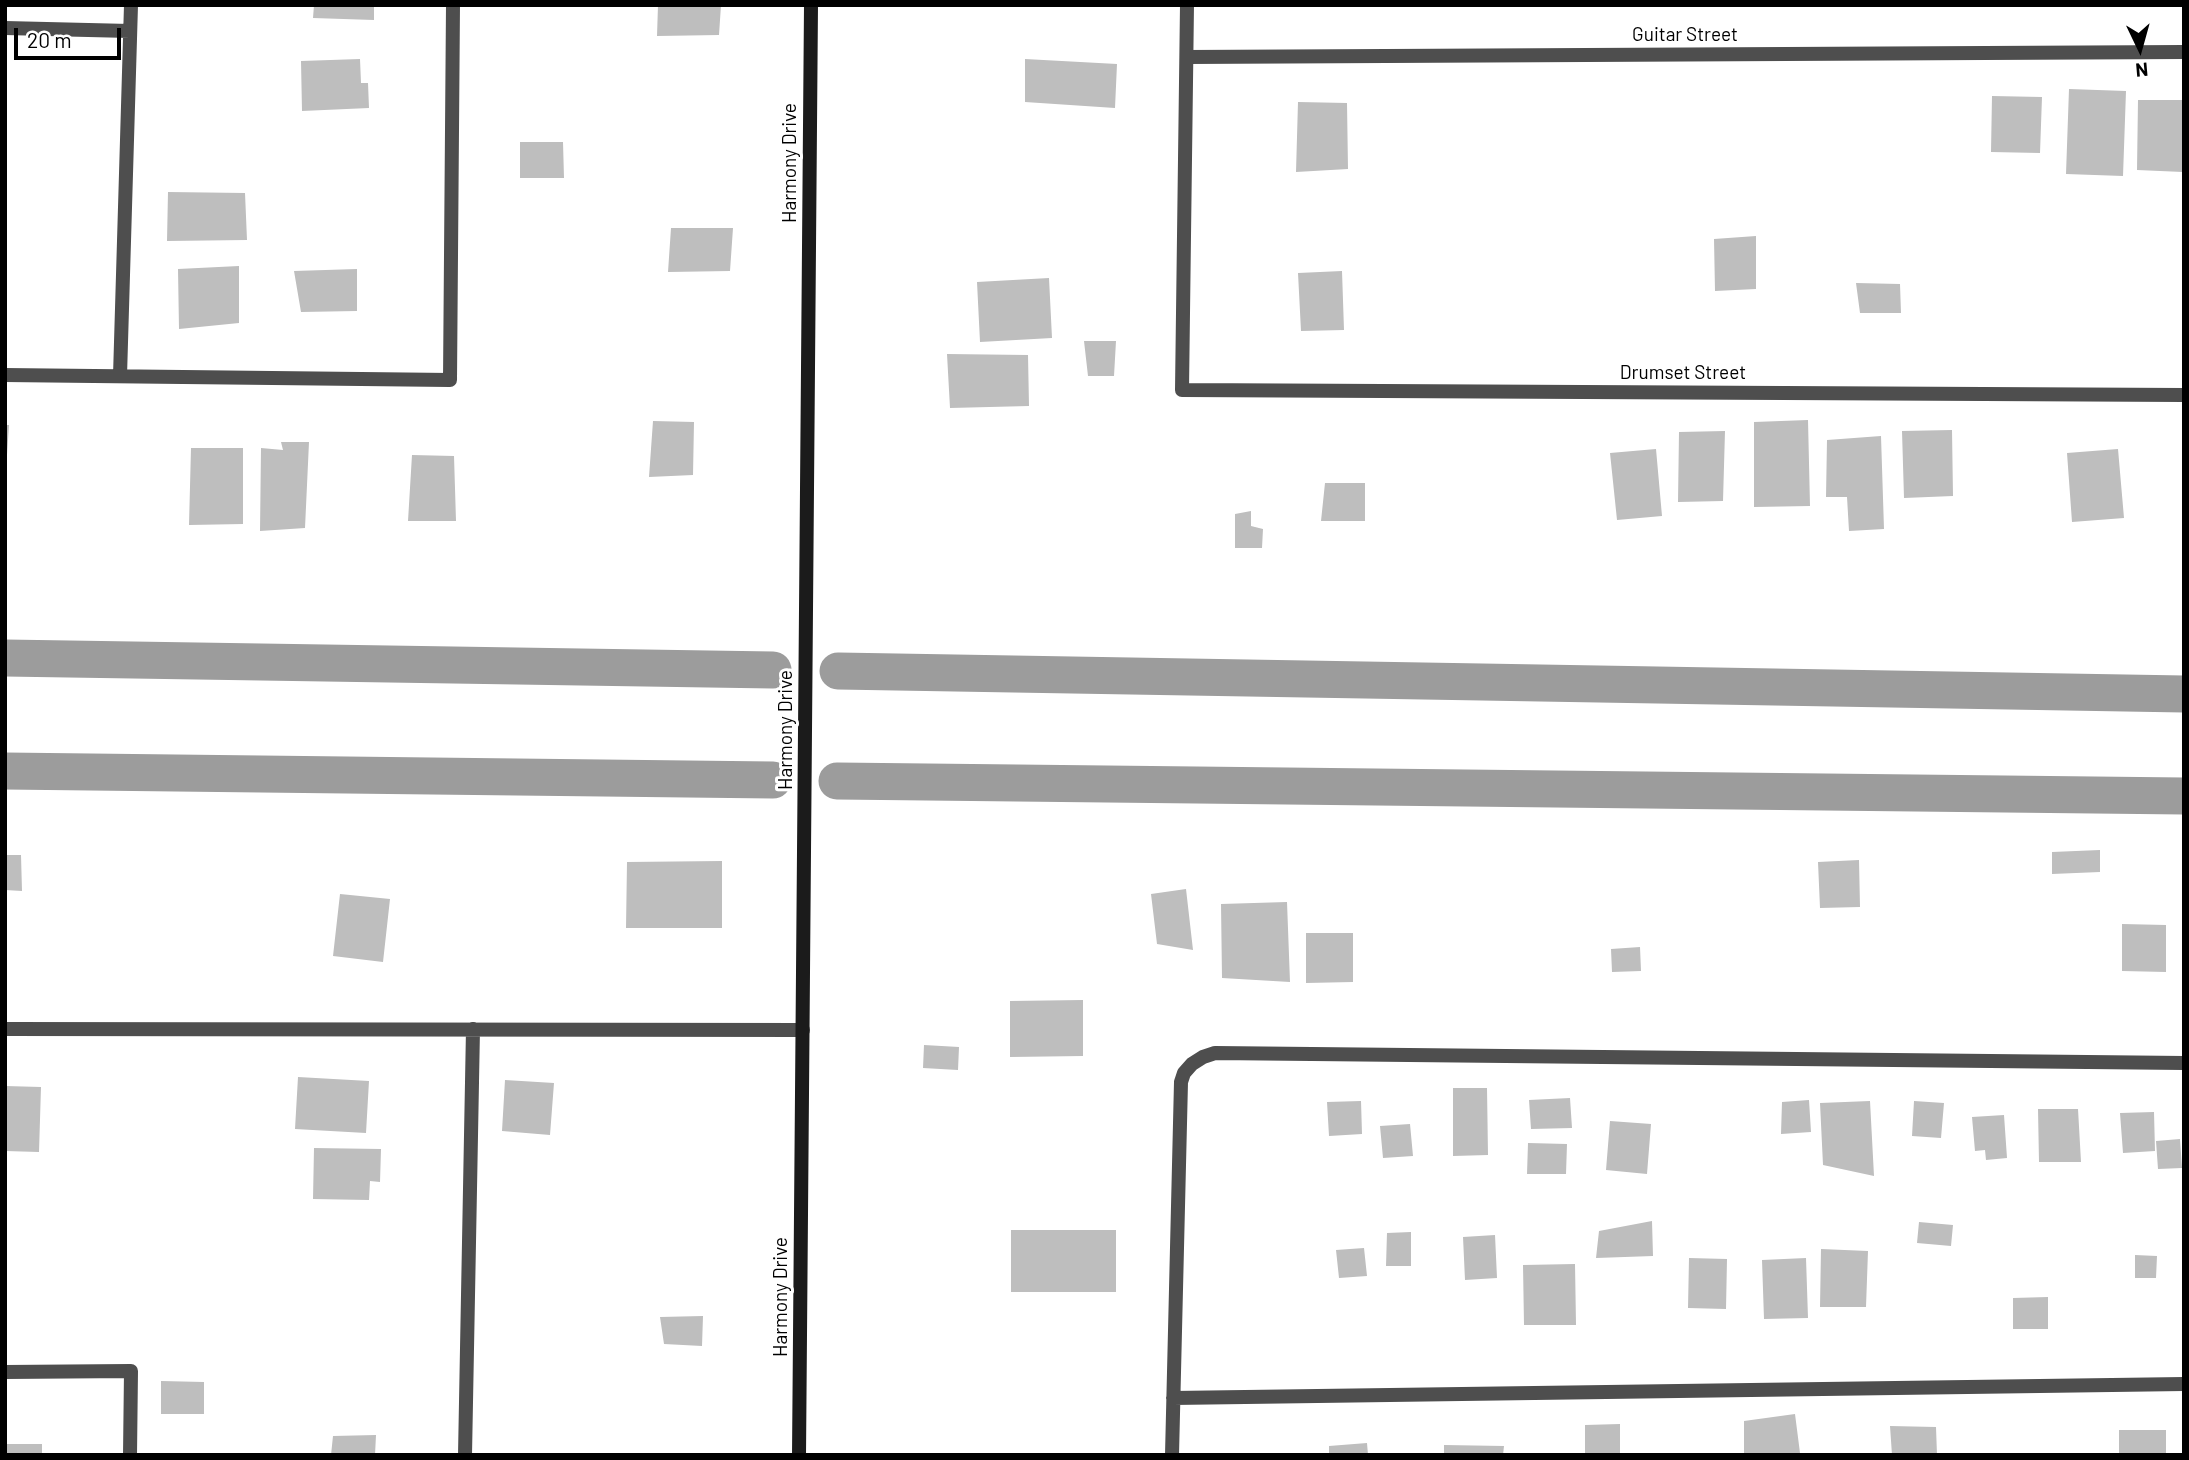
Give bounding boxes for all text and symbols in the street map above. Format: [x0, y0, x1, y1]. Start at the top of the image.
scale bar [18, 14, 124, 58]
north arrow [2105, 14, 2175, 84]
street label: Guitar Street [1632, 24, 1738, 46]
text: 20 m [27, 27, 72, 52]
text: N [2135, 58, 2149, 82]
street label: Harmony Drive [779, 103, 801, 223]
street label: Drumset Street [1620, 362, 1746, 384]
street label: Harmony Drive [775, 670, 797, 790]
street label: Harmony Drive [770, 1237, 792, 1357]

